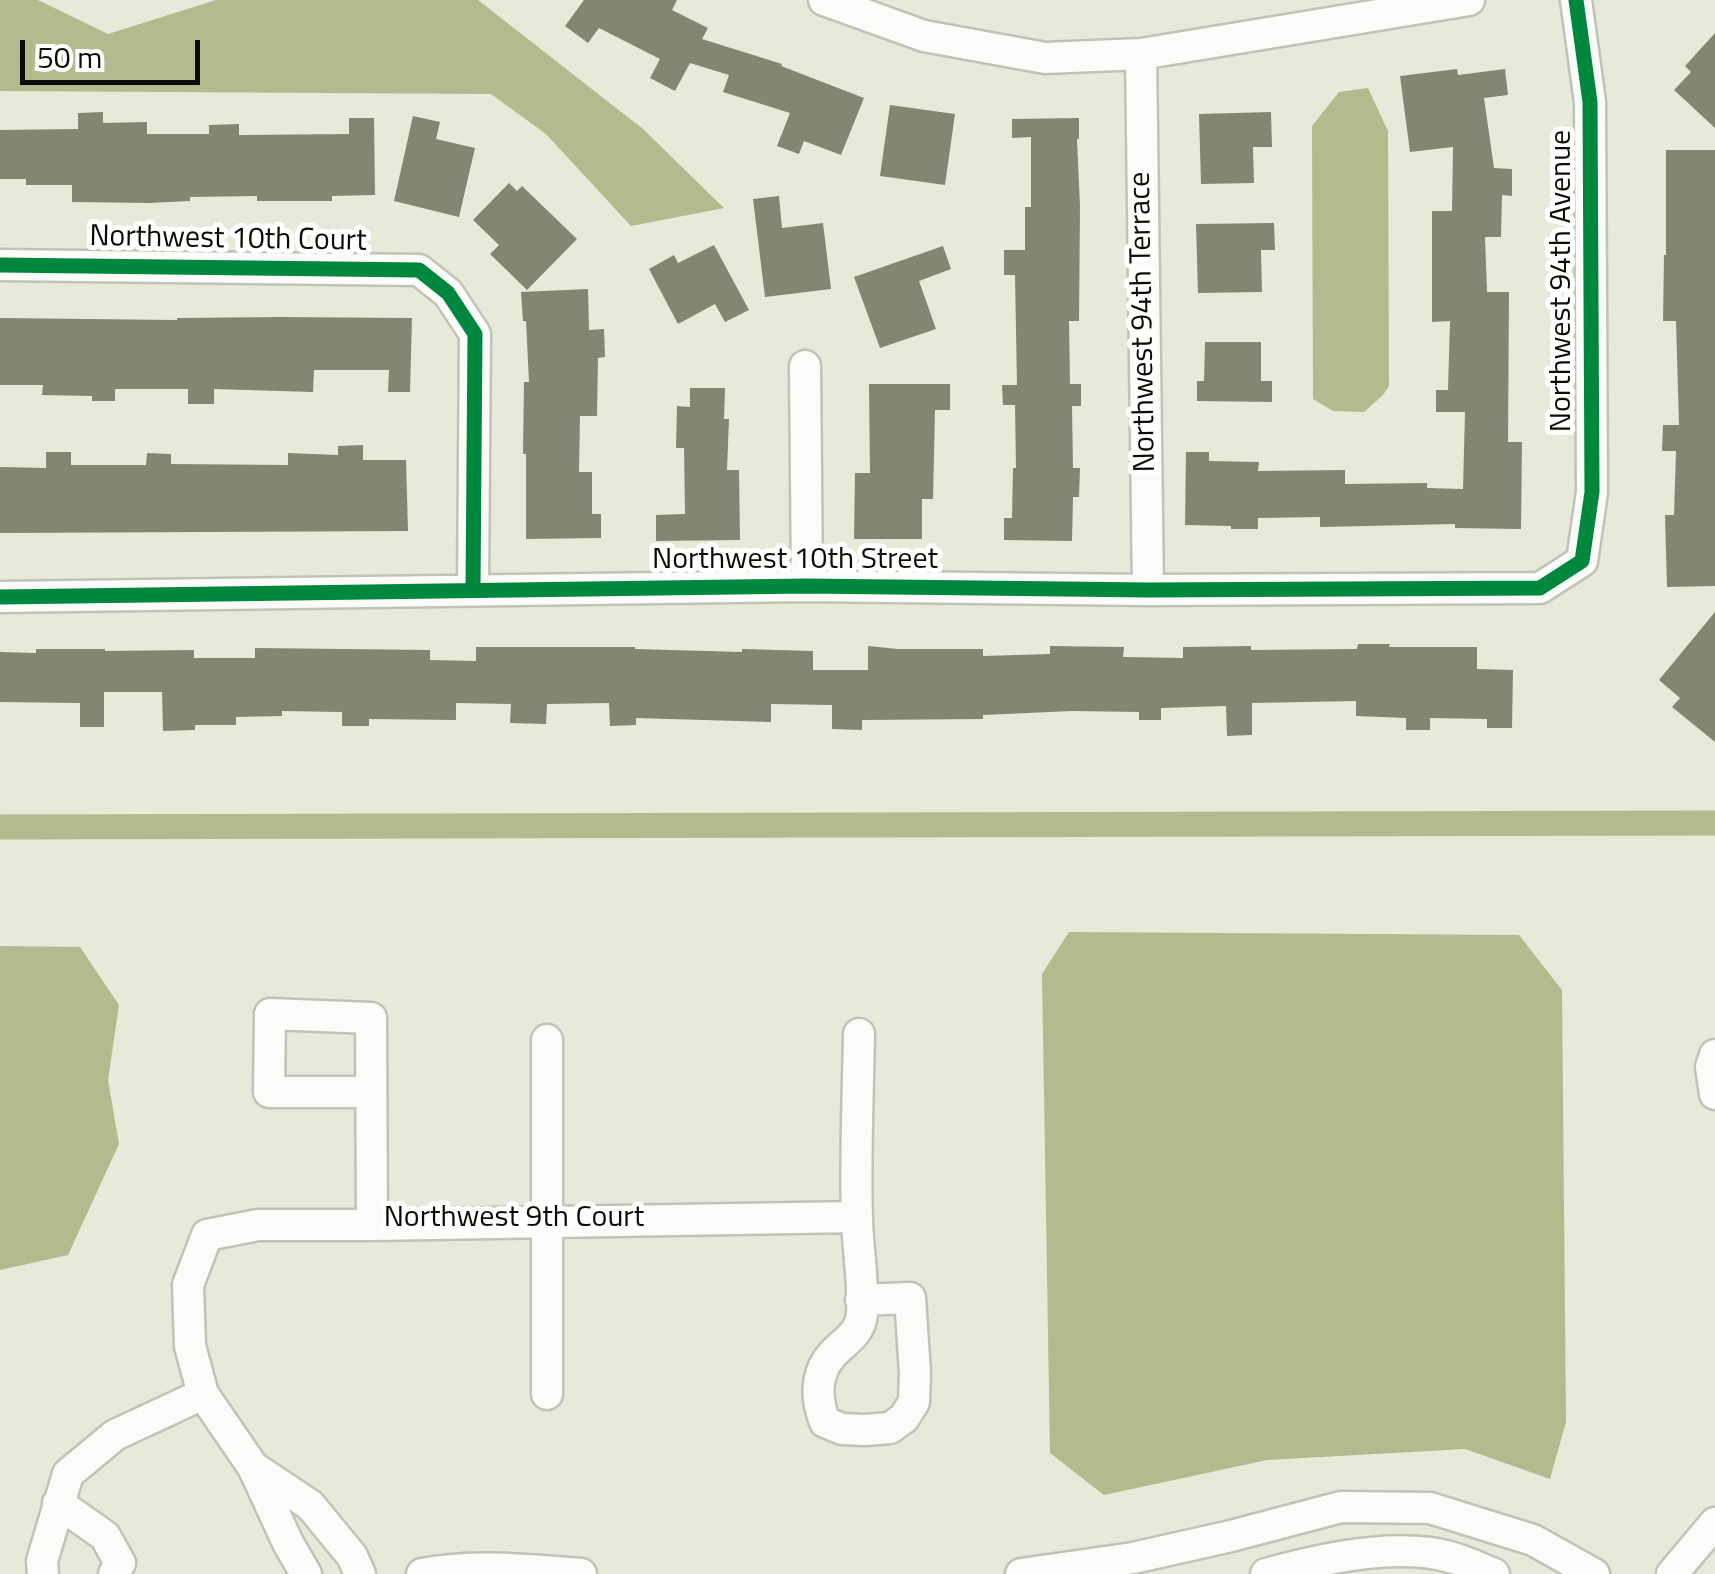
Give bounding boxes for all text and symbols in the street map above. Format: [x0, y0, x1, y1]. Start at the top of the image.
scale bar [25, 20, 205, 82]
text: 50 m [37, 34, 102, 80]
street label: Northwest 94th Avenue [1545, 130, 1581, 432]
street label: Northwest 94th Terrace [1123, 171, 1165, 473]
street label: Northwest 10th Court [89, 220, 367, 260]
street label: Northwest 10th Street [652, 543, 938, 579]
street label: Northwest 9th Court [384, 1201, 644, 1237]

